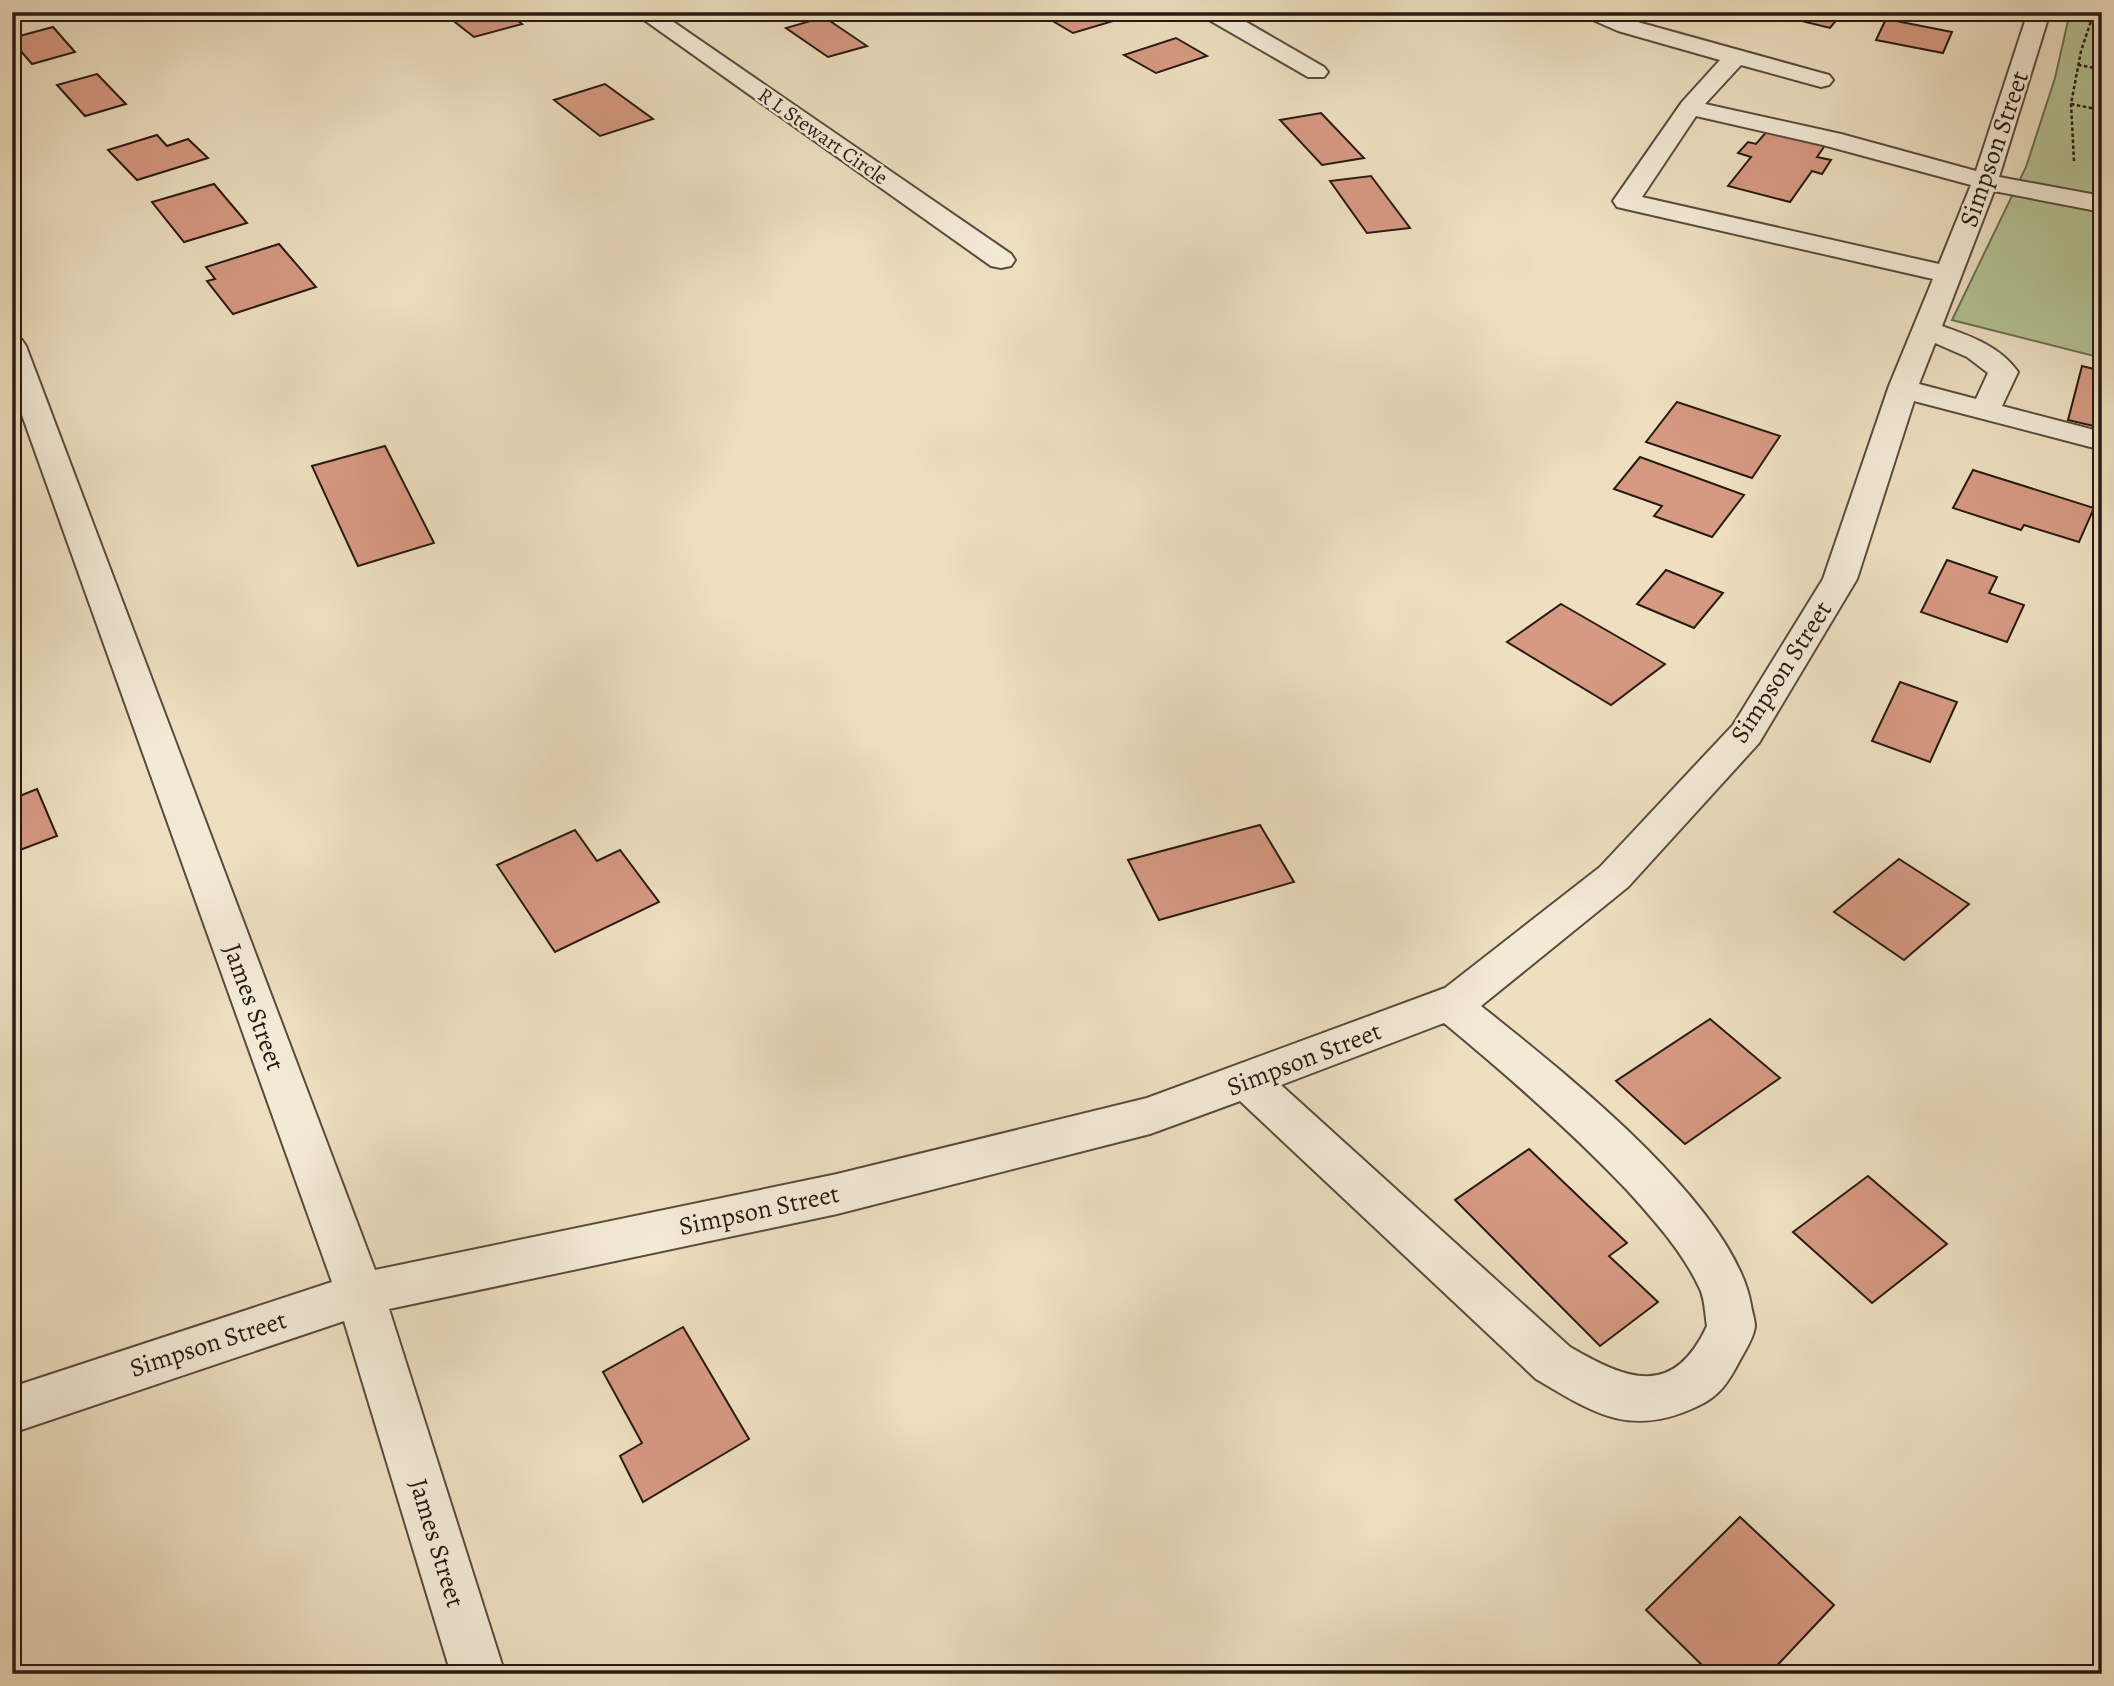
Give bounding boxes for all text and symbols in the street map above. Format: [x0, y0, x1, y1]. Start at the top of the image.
street label: Simpson Street [1951, 66, 2037, 232]
street label: R L Stewart Circle [752, 81, 894, 191]
street label: Simpson Street [1722, 594, 1840, 750]
street label: James Street [215, 939, 293, 1076]
street label: Simpson Street [1222, 1013, 1387, 1105]
street label: Simpson Street [676, 1176, 843, 1244]
street label: Simpson Street [125, 1302, 291, 1386]
street label: James Street [401, 1474, 473, 1612]

